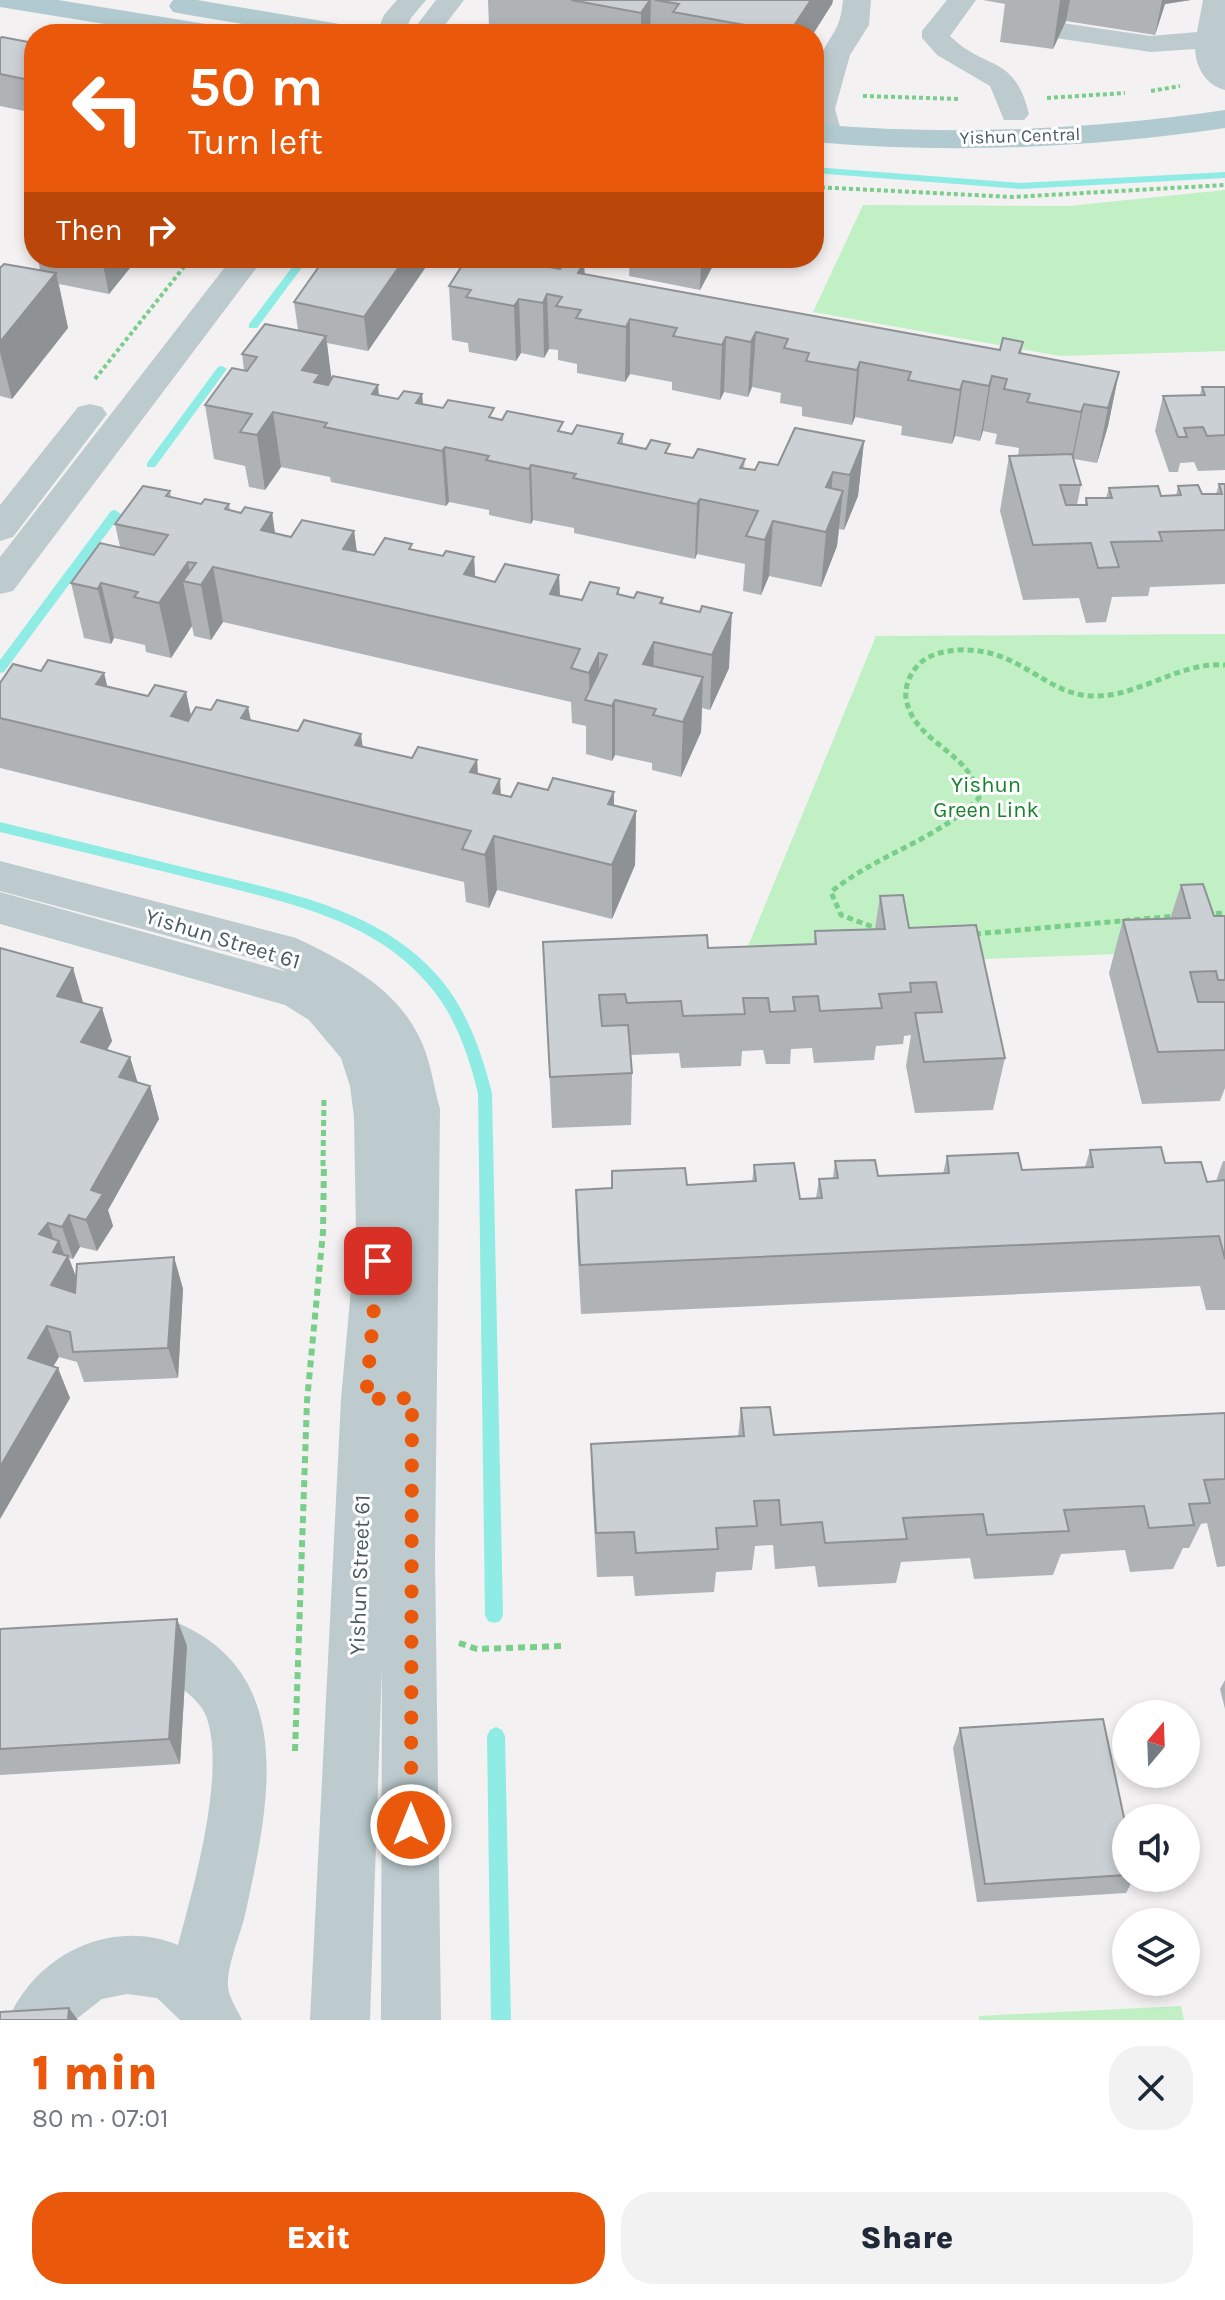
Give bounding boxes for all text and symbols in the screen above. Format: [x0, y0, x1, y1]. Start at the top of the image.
text: 50 m [188, 54, 323, 119]
icon: left [56, 56, 160, 160]
text: Turn left [188, 121, 323, 163]
street label: Yishun Central [959, 123, 1081, 149]
icon: right [139, 208, 183, 252]
text: Then [56, 212, 123, 248]
park label: Yishun Green Link [933, 772, 1039, 823]
street label: Yishun Street 61 [142, 903, 303, 975]
pin [344, 1227, 412, 1295]
icon: arrive [356, 1239, 400, 1283]
street label: Yishun Street 61 [344, 1494, 376, 1656]
north arrow [1112, 1700, 1200, 1788]
map controls [1112, 1700, 1200, 1996]
position arrow [369, 1783, 453, 1867]
button: sound [1112, 1804, 1200, 1892]
button: layers [1112, 1908, 1200, 1996]
text: 1 min [32, 2045, 158, 2101]
button: close [1109, 2046, 1193, 2130]
text: 80 m · 07:01 [32, 2103, 169, 2134]
button: Exit [32, 2192, 605, 2284]
button: Share [621, 2192, 1193, 2284]

